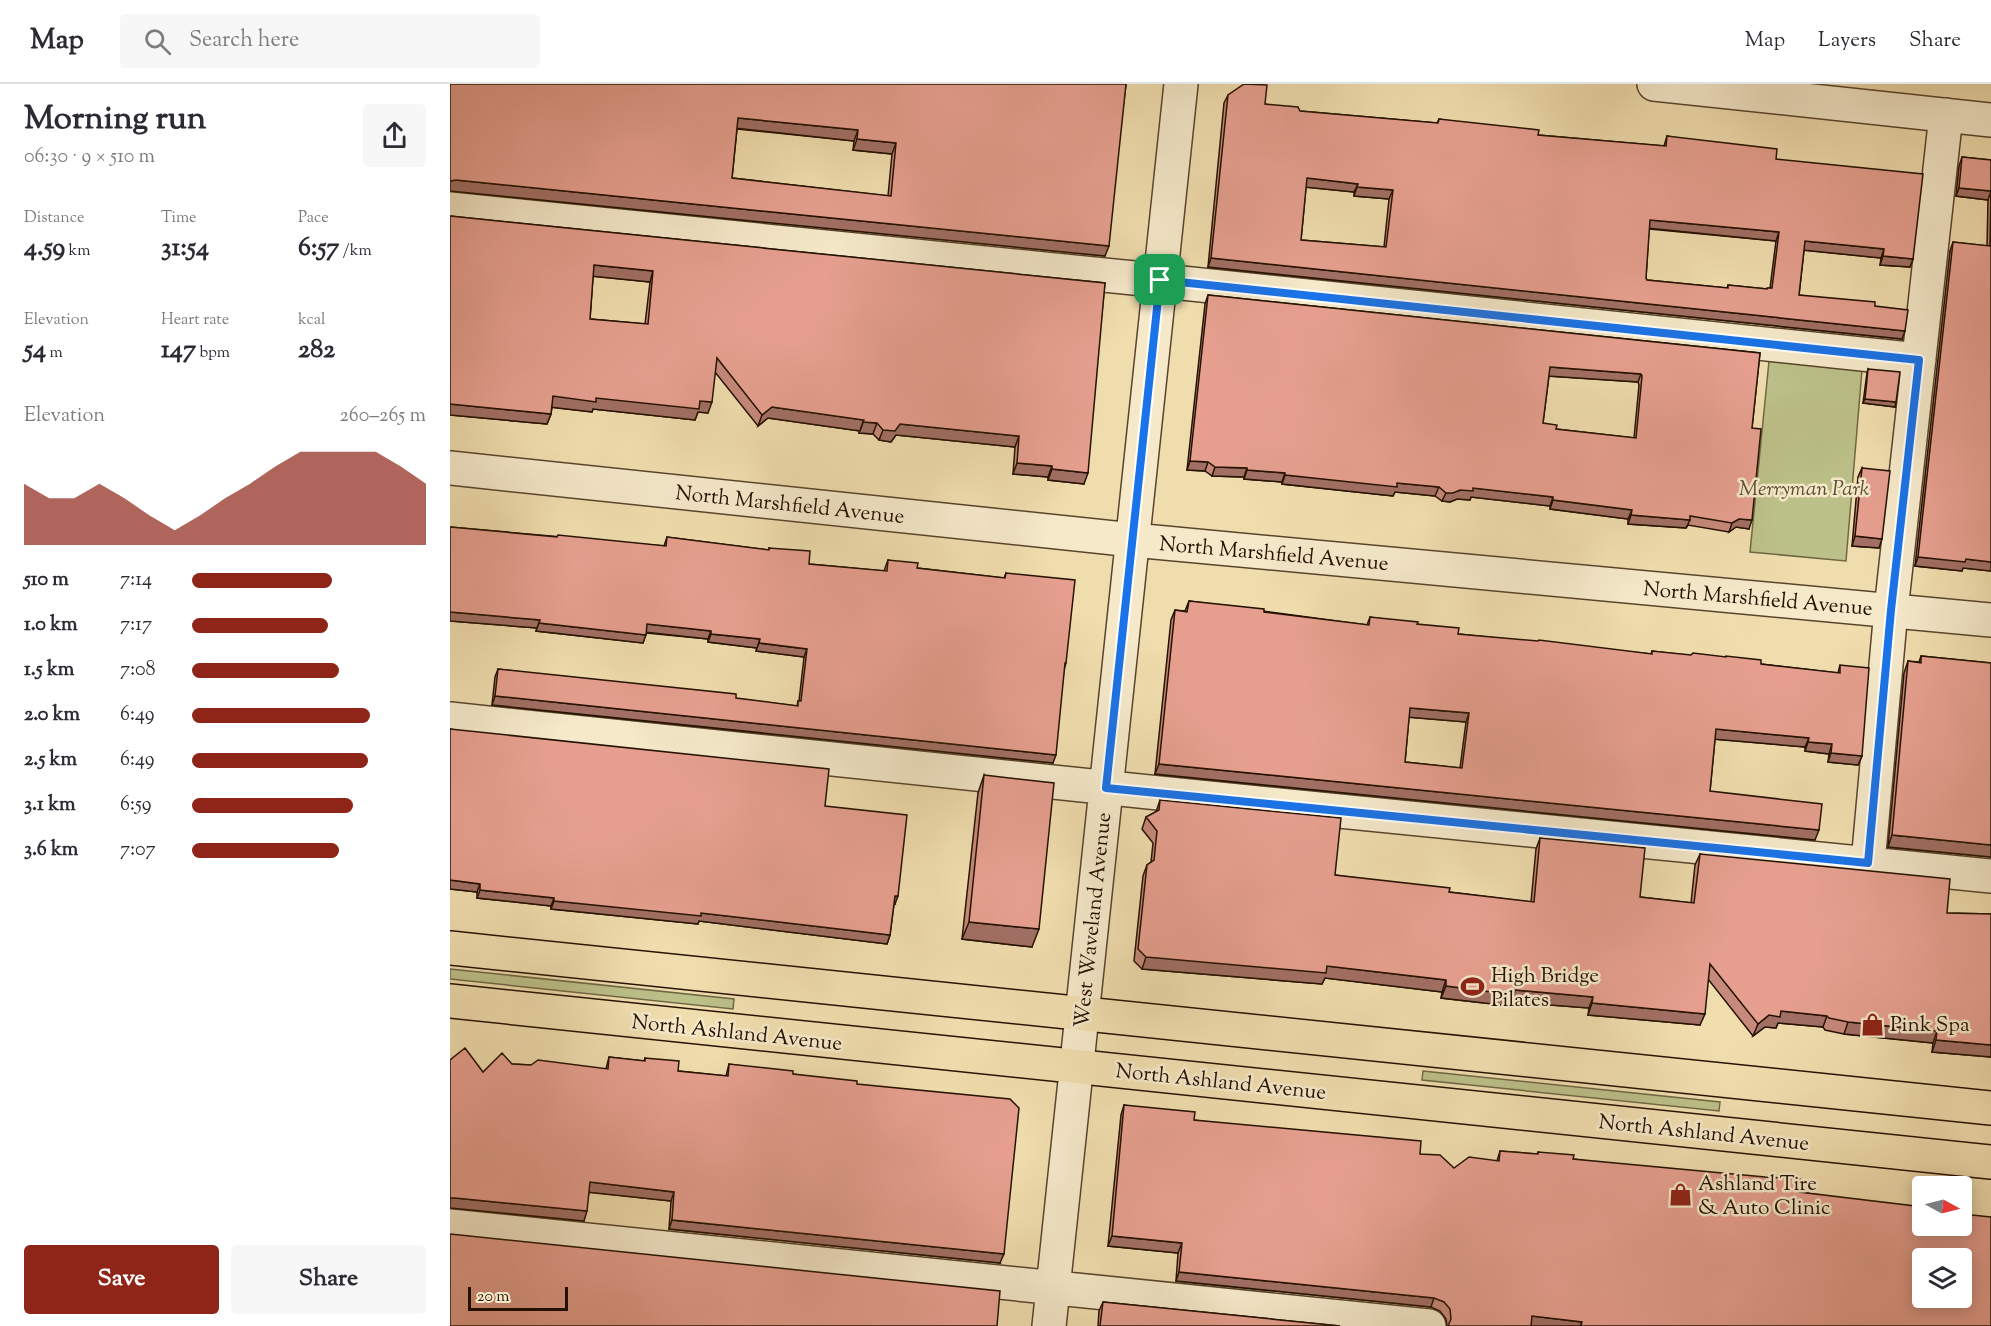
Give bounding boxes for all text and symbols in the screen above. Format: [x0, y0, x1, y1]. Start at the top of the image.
search box [120, 14, 540, 68]
text: Map [30, 21, 84, 61]
icon: search [141, 25, 174, 58]
text: Search here [189, 25, 299, 57]
text: Map [1745, 26, 1785, 56]
text: Layers [1818, 26, 1876, 56]
text: Share [1909, 26, 1961, 56]
text: Morning run [24, 96, 206, 144]
button: share [363, 104, 426, 167]
text: 06:30 · 9 × 510 m [24, 143, 155, 172]
text: Distance [24, 207, 84, 230]
text: Time [161, 207, 197, 230]
text: Pace [298, 207, 329, 230]
text: 4.59 [24, 230, 65, 267]
text: 31:54 [161, 230, 209, 267]
text: 6:57 [298, 230, 339, 267]
text: km [65, 240, 91, 263]
text: /km [339, 240, 372, 263]
pin [1134, 254, 1185, 305]
icon: arrive [1143, 263, 1176, 296]
text: Elevation [24, 309, 89, 332]
text: Heart rate [161, 309, 229, 332]
text: kcal [298, 309, 326, 332]
text: 54 [24, 332, 46, 369]
text: 147 [161, 332, 196, 369]
text: 282 [298, 332, 335, 369]
text: m [46, 342, 63, 365]
text: bpm [196, 342, 230, 365]
text: Elevation [24, 402, 105, 431]
text: 260–265 m [339, 402, 426, 431]
park label: Merryman Park [1739, 475, 1870, 505]
street label: North Marshfield Avenue [674, 479, 906, 533]
street label: North Marshfield Avenue [1158, 530, 1390, 580]
text: 510 m [24, 566, 69, 595]
text: 7:14 [120, 566, 152, 595]
street label: North Marshfield Avenue [1642, 575, 1874, 625]
text: 1.0 km [24, 611, 78, 640]
text: 7:17 [120, 611, 152, 640]
text: 1.5 km [24, 656, 74, 685]
text: 7:08 [120, 656, 156, 685]
text: 2.0 km [24, 701, 80, 730]
text: 6:49 [120, 701, 155, 730]
text: 2.5 km [24, 746, 77, 775]
text: 6:49 [120, 746, 155, 775]
text: 3.1 km [24, 791, 76, 820]
text: 6:59 [120, 791, 152, 820]
street label: West Waveland Avenue [1068, 811, 1120, 1030]
text: 3.6 km [24, 836, 78, 865]
text: 7:07 [120, 836, 156, 865]
place label: High Bridge Pilates [1491, 962, 1599, 1016]
sports icon: High Bridge Pilates [1460, 974, 1486, 1000]
street label: North Ashland Avenue [630, 1008, 844, 1060]
shop icon: Pink Spa [1859, 1011, 1885, 1037]
place label: Pink Spa [1890, 1011, 1970, 1041]
street label: North Ashland Avenue [1114, 1057, 1328, 1109]
street label: North Ashland Avenue [1597, 1108, 1811, 1160]
place label: Ashland Tire & Auto Clinic [1698, 1170, 1830, 1224]
north arrow [1912, 1176, 1972, 1236]
map controls [1912, 1176, 1972, 1308]
shop icon: Ashland Tire & Auto Clinic [1667, 1182, 1693, 1208]
button: Save [24, 1245, 219, 1314]
button: Share [231, 1245, 426, 1314]
button: layers [1912, 1248, 1972, 1308]
scale bar [468, 1284, 568, 1312]
text: 20 m [477, 1286, 510, 1309]

